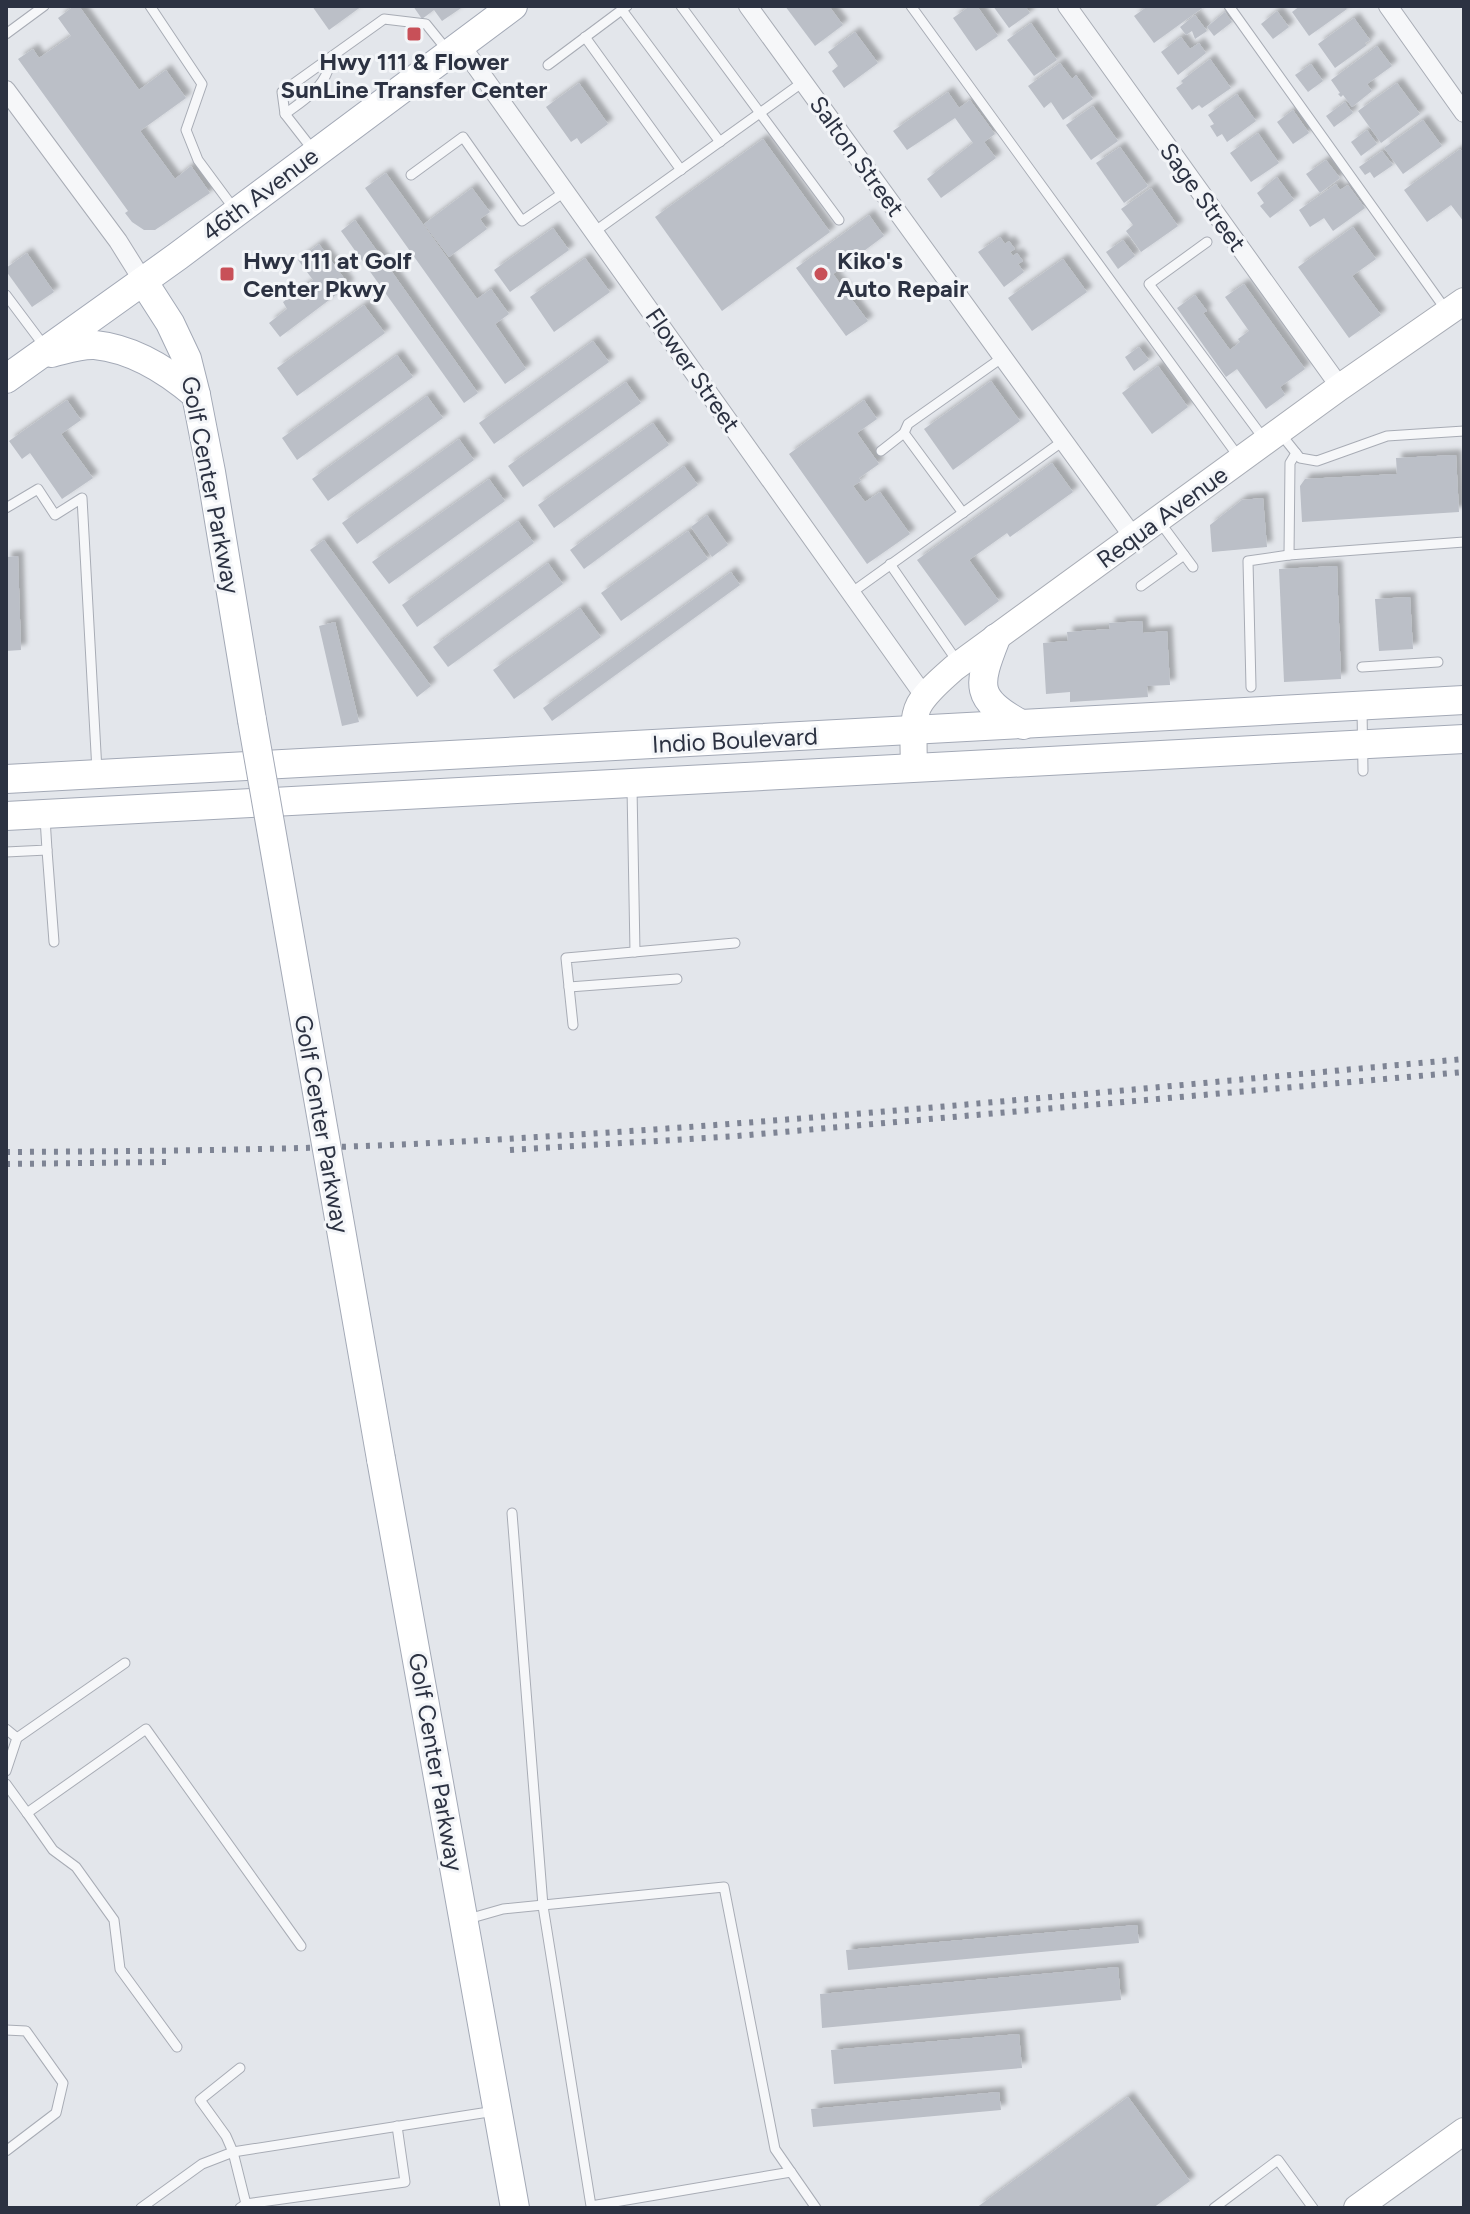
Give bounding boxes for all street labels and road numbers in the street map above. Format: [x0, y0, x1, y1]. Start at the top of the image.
street label: Salton Street [804, 90, 910, 222]
street label: Sage Street [1154, 137, 1252, 257]
street label: 46th Avenue [196, 141, 324, 247]
street label: Flower Street [640, 302, 746, 438]
street label: Golf Center Parkway [176, 374, 246, 597]
street label: Requa Avenue [1091, 460, 1233, 574]
street label: Indio Boulevard [651, 721, 819, 759]
street label: Golf Center Parkway [289, 1013, 356, 1236]
street label: Golf Center Parkway [403, 1651, 470, 1874]

